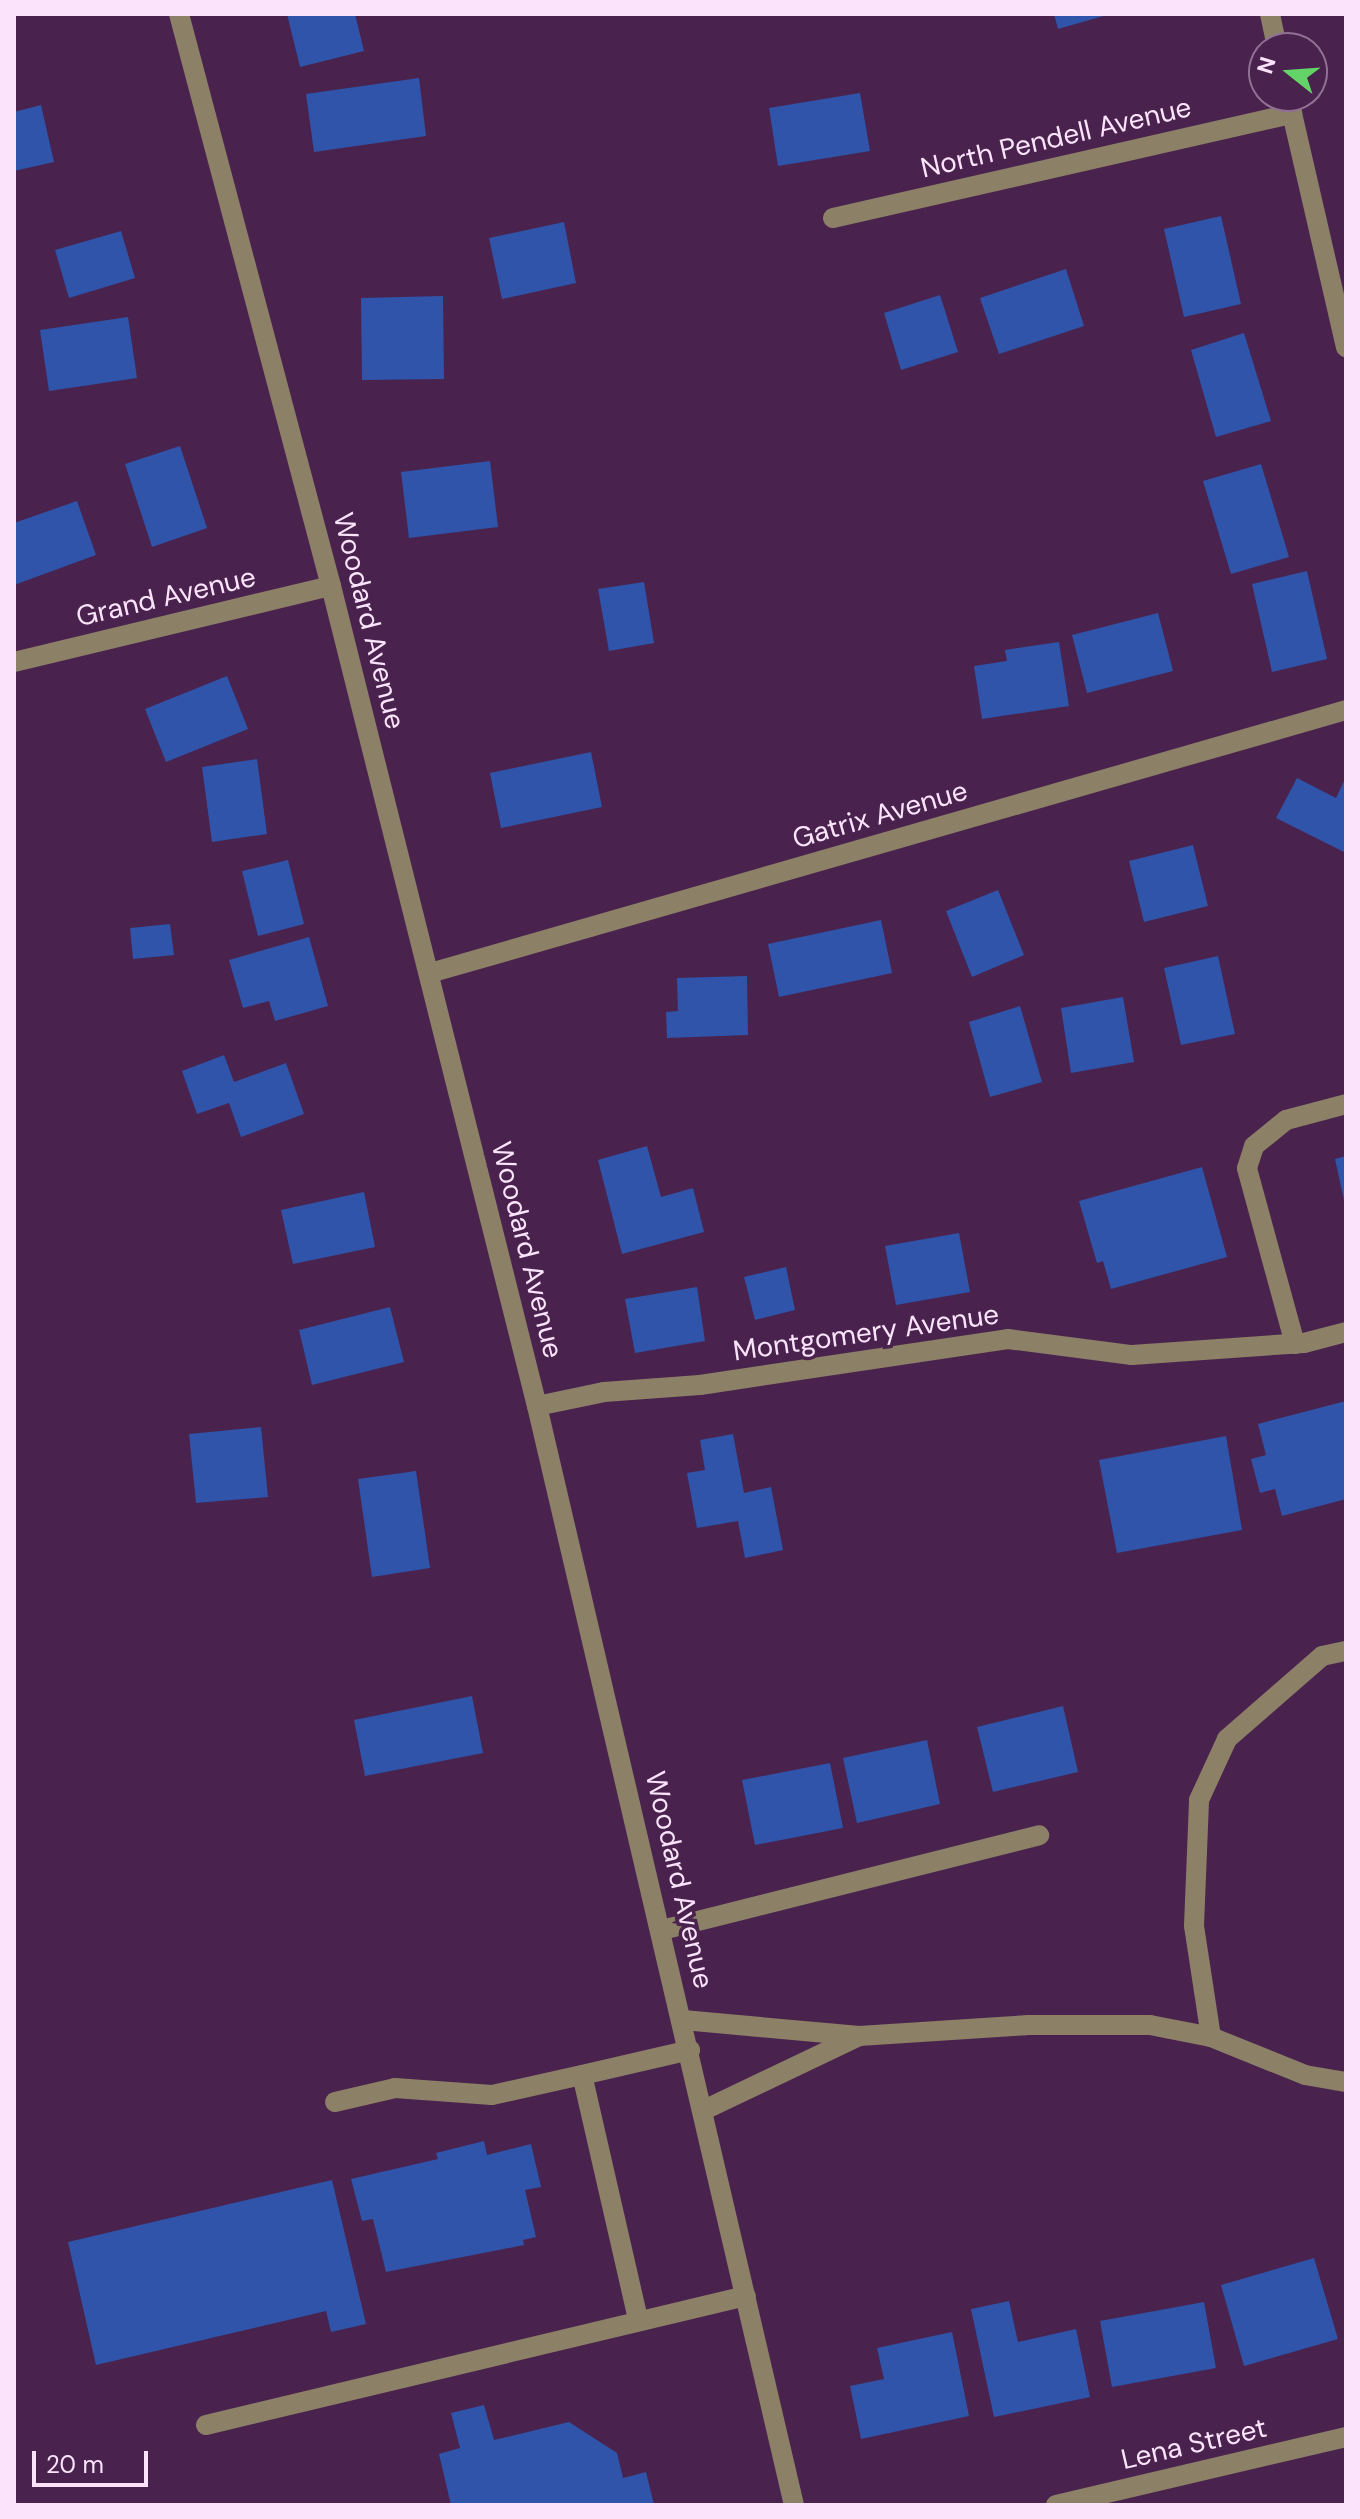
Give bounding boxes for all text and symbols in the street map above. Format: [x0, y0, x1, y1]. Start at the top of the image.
north arrow [1248, 32, 1328, 112]
text: N [1250, 54, 1283, 77]
street label: North Pendell Avenue [917, 90, 1195, 186]
street label: Woodard Avenue [326, 509, 412, 733]
street label: Grand Avenue [73, 560, 259, 634]
street label: Gatrix Avenue [789, 774, 971, 856]
street label: Woodard Avenue [484, 1138, 570, 1362]
street label: Montgomery Avenue [731, 1298, 1001, 1368]
street label: Woodard Avenue [638, 1768, 720, 1992]
street label: Lena Street [1118, 2411, 1270, 2477]
scale bar [36, 2435, 152, 2485]
text: 20 m [46, 2449, 104, 2480]

